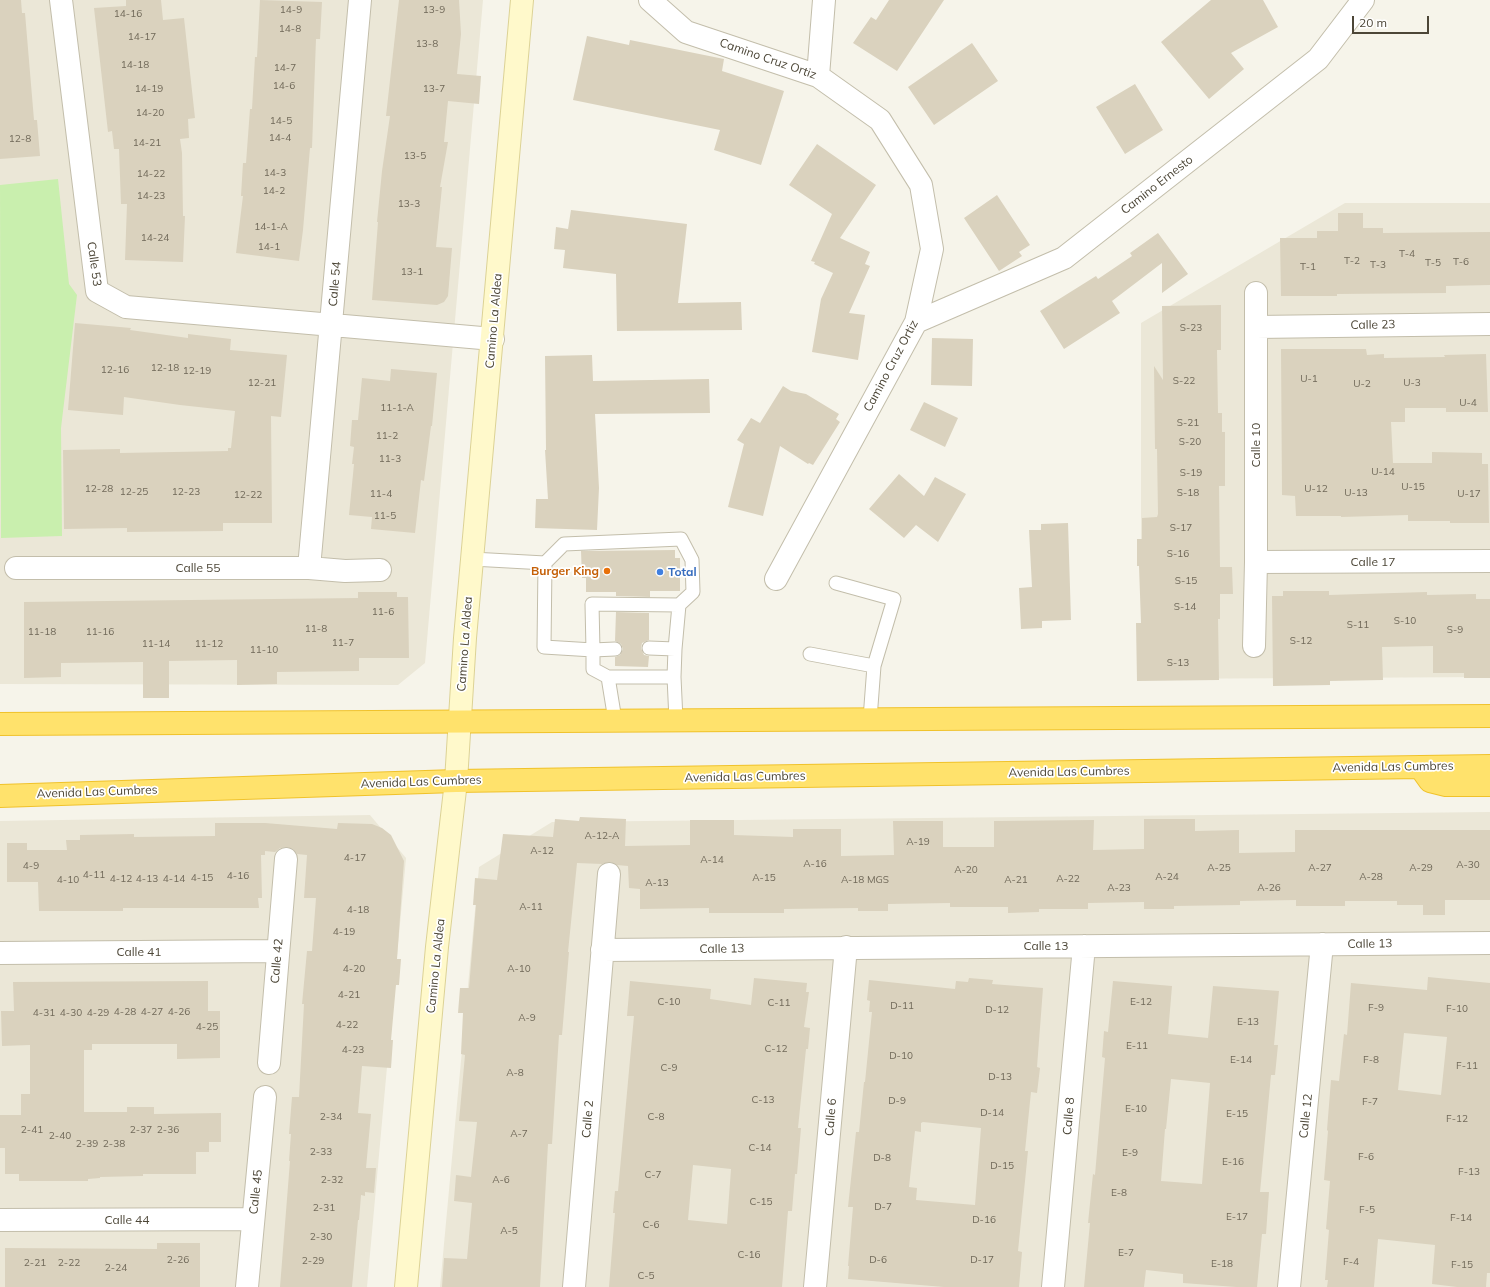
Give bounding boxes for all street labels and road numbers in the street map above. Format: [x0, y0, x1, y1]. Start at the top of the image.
street label: Camino Cruz Ortiz [718, 36, 818, 82]
street label: Camino Ernesto [1118, 152, 1196, 218]
street label: Calle 53 [84, 241, 104, 287]
street label: Calle 54 [326, 261, 344, 307]
street label: Camino La Aldea [483, 273, 505, 369]
street label: Calle 23 [1350, 317, 1396, 333]
street label: Camino Cruz Ortiz [861, 318, 921, 414]
street label: Calle 10 [1249, 423, 1263, 467]
street label: Calle 17 [1351, 555, 1395, 569]
street label: Calle 55 [176, 561, 220, 575]
street label: Camino La Aldea [455, 596, 475, 692]
street label: Avenida Las Cumbres [1332, 759, 1454, 775]
street label: Avenida Las Cumbres [1008, 764, 1130, 780]
street label: Avenida Las Cumbres [684, 769, 806, 785]
street label: Avenida Las Cumbres [360, 773, 482, 791]
street label: Avenida Las Cumbres [36, 783, 158, 801]
street label: Camino La Aldea [424, 918, 448, 1014]
street label: Calle 13 [1347, 936, 1393, 952]
street label: Calle 42 [268, 938, 286, 984]
street label: Calle 13 [1024, 939, 1068, 953]
street label: Calle 13 [699, 941, 745, 957]
street label: Calle 41 [117, 945, 161, 959]
street label: Calle 12 [1296, 1093, 1316, 1139]
street label: Calle 8 [1060, 1097, 1078, 1135]
street label: Calle 6 [822, 1098, 840, 1136]
street label: Calle 2 [579, 1100, 597, 1138]
street label: Calle 45 [246, 1169, 266, 1215]
street label: Calle 44 [105, 1213, 149, 1227]

